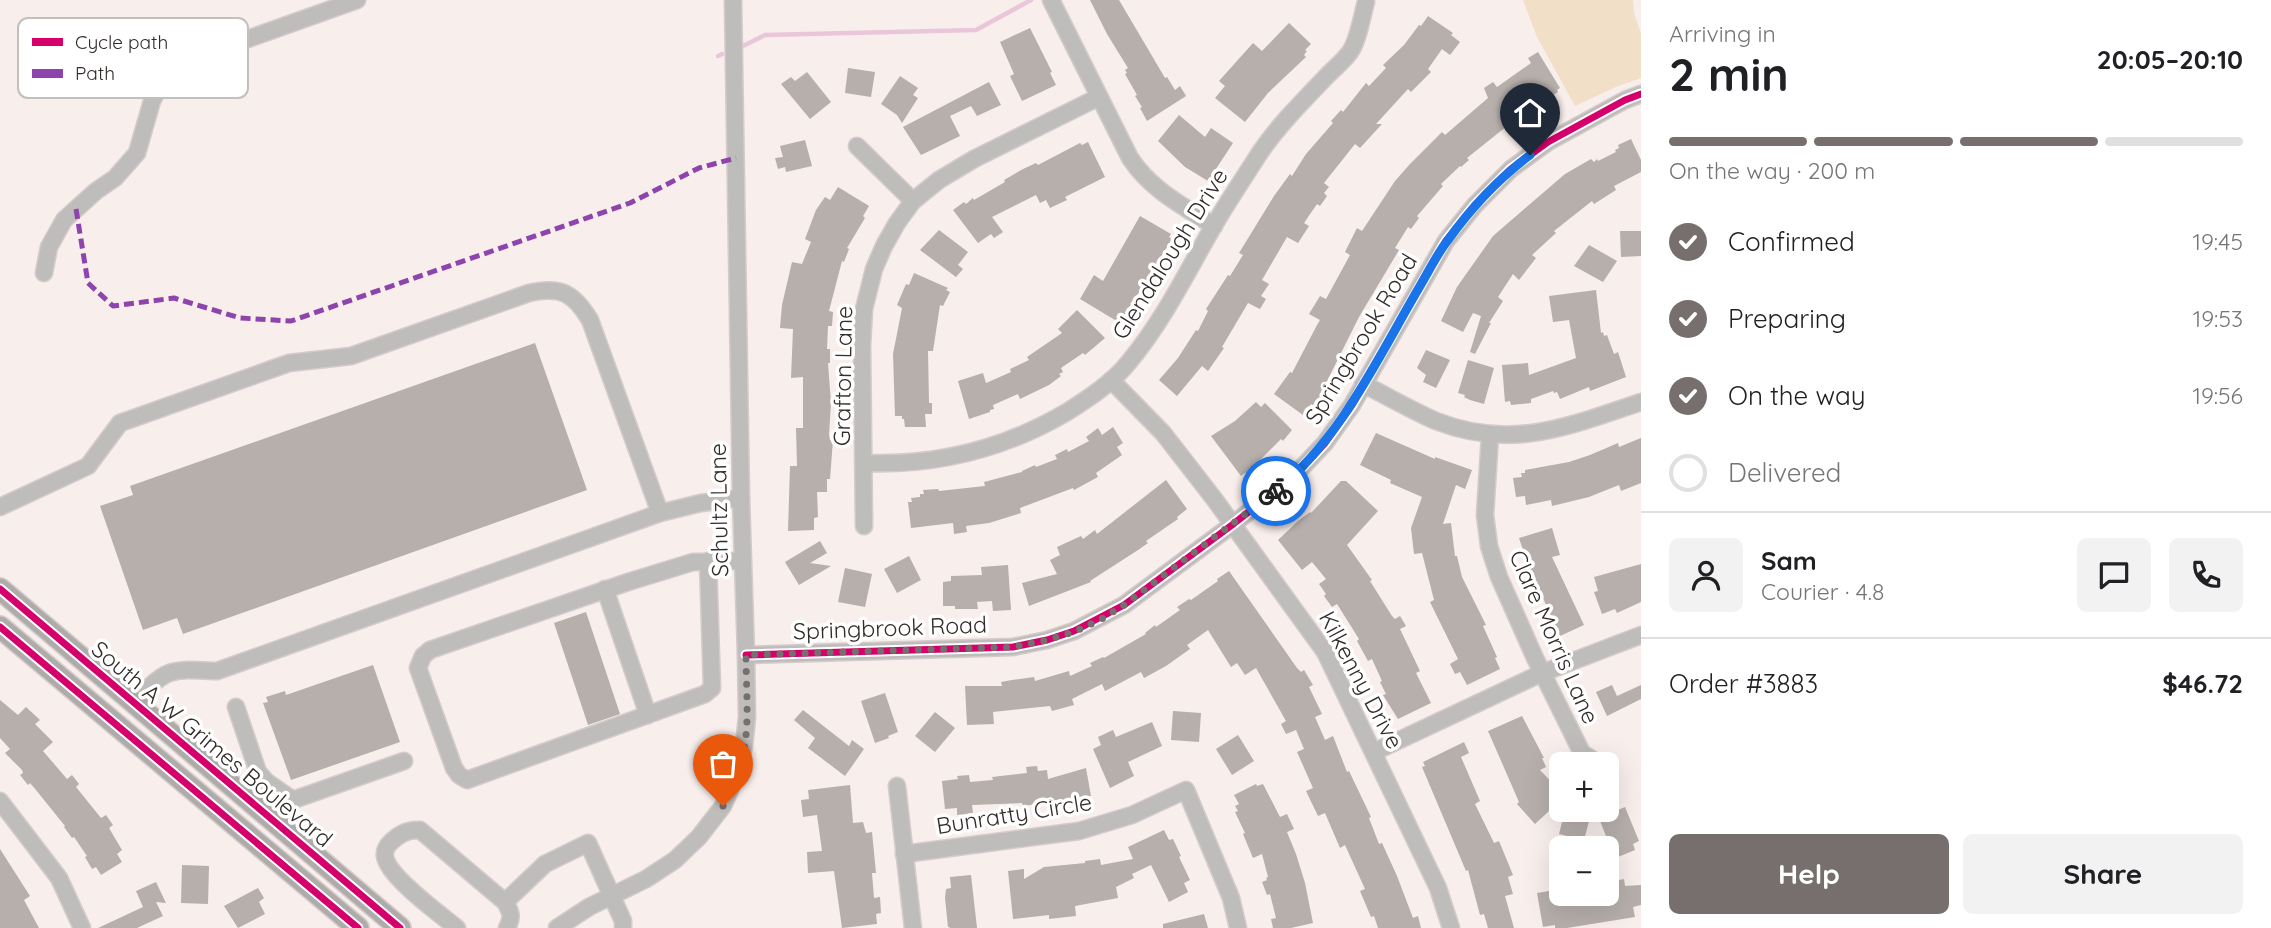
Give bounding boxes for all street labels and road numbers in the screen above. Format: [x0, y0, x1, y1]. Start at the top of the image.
street label: Glendalough Drive [1105, 163, 1234, 345]
street label: Springbrook Road [1298, 248, 1423, 429]
street label: Grafton Lane [827, 306, 858, 446]
street label: Schultz Lane [703, 443, 734, 577]
street label: Clare Morris Lane [1503, 546, 1606, 728]
street label: Kilkenny Drive [1313, 606, 1410, 754]
street label: Springbrook Road [793, 610, 987, 645]
street label: South A W Grimes Boulevard [86, 634, 339, 853]
street label: Bunratty Circle [934, 787, 1094, 840]

